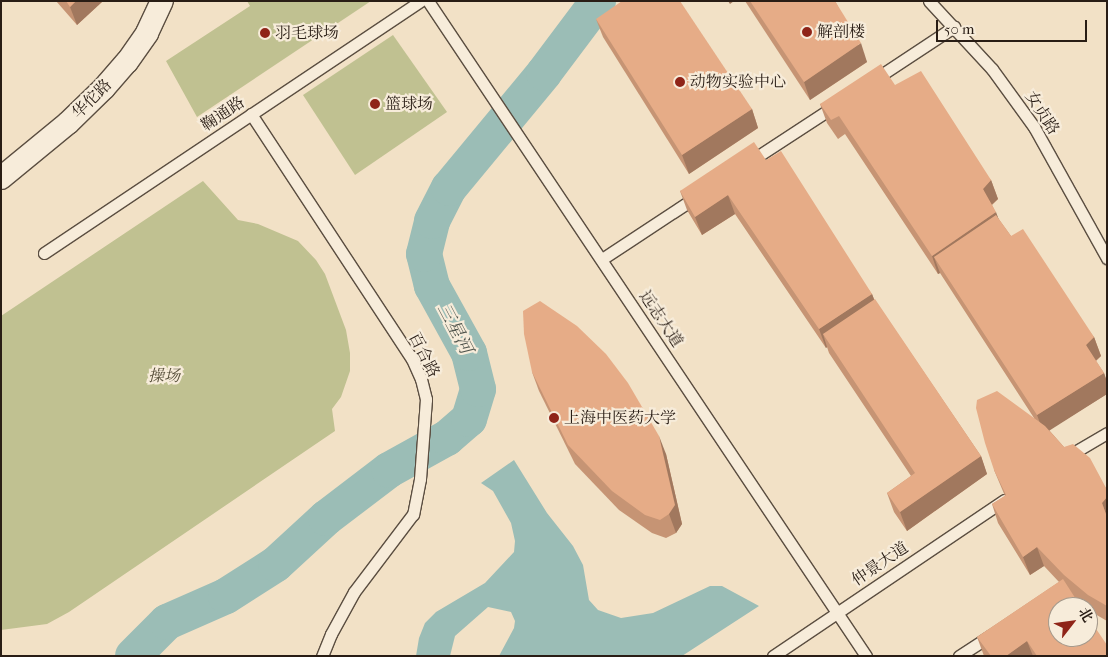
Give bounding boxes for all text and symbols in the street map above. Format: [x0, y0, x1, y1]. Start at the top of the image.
scale bar [938, 10, 1089, 42]
text: 50 m [944, 20, 974, 38]
place label: 解剖楼 [817, 22, 865, 42]
place label: 羽毛球场 [275, 23, 339, 43]
marker: 解剖楼 [801, 26, 813, 38]
marker: 羽毛球场 [259, 27, 271, 39]
place label: 动物实验中心 [690, 72, 786, 92]
street label: 华佗路 [68, 75, 116, 123]
marker: 动物实验中心 [674, 76, 686, 88]
street label: 女贞路 [1021, 88, 1063, 138]
street label: 鞠通路 [198, 93, 248, 135]
place label: 篮球场 [385, 94, 433, 114]
marker: 篮球场 [369, 98, 381, 110]
street label: 远志大道 [635, 287, 687, 351]
water label: 三星河 [432, 300, 476, 358]
street label: 百合路 [405, 329, 443, 381]
park label: 操场 [148, 366, 180, 386]
place label: 上海中医药大学 [564, 408, 676, 428]
marker: 上海中医药大学 [548, 412, 560, 424]
street label: 仲景大道 [848, 538, 912, 590]
north arrow [1048, 597, 1098, 647]
text: 北 [1075, 604, 1096, 625]

